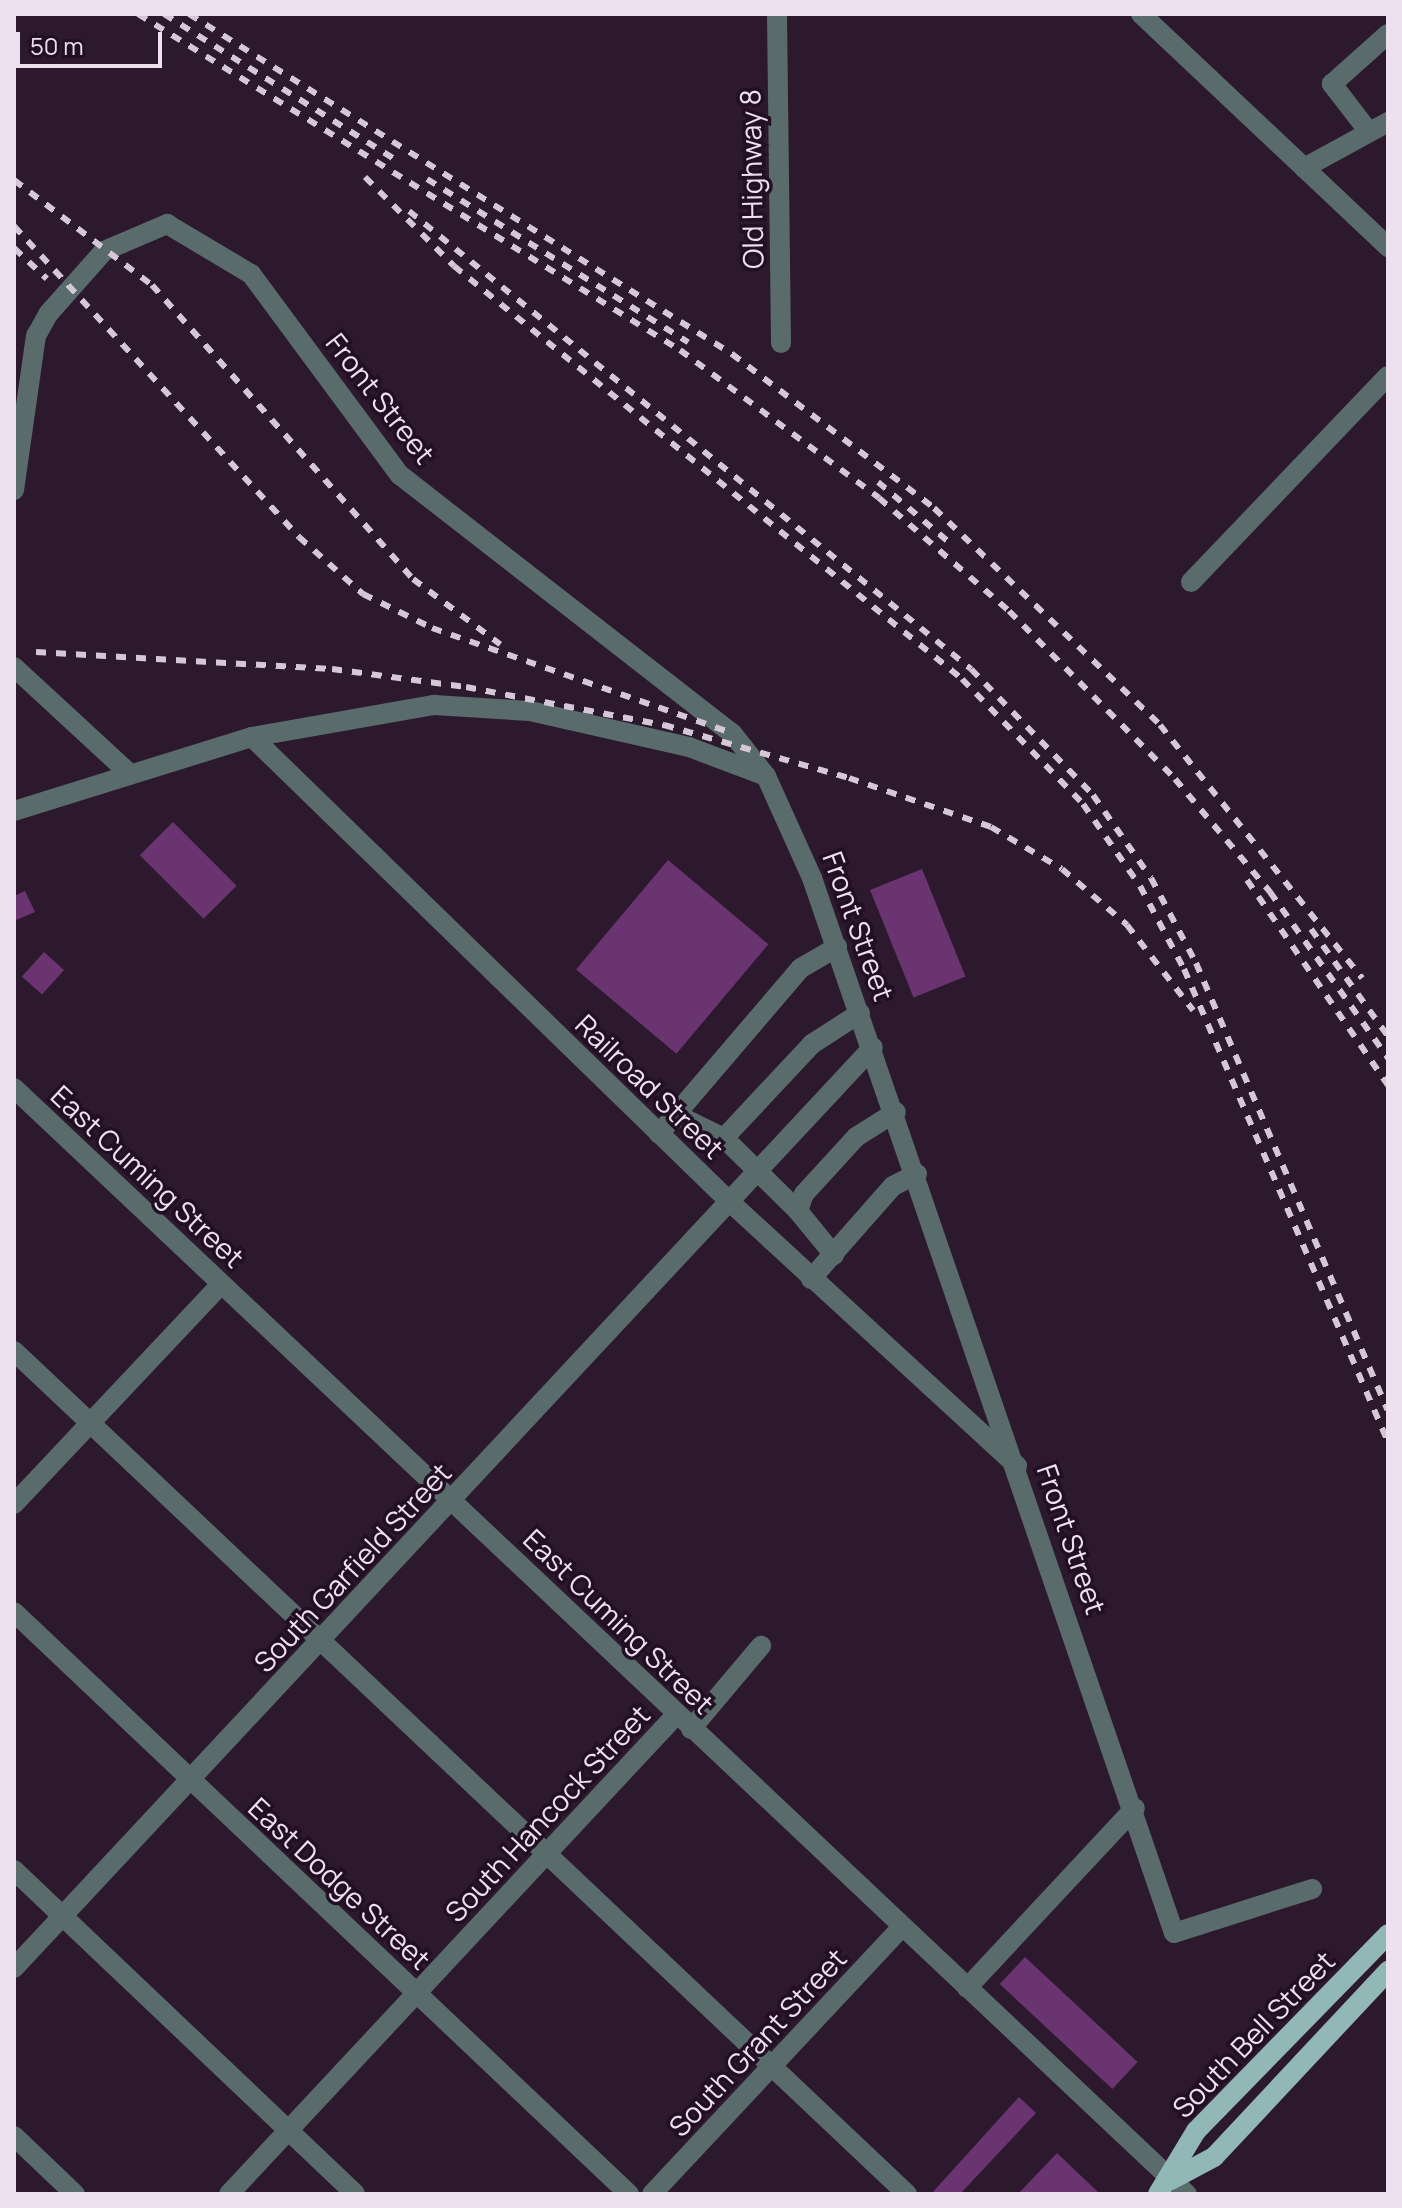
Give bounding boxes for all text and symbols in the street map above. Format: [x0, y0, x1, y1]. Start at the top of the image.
scale bar [20, 16, 166, 66]
text: 50 m [30, 29, 84, 62]
street label: Old Highway 8 [733, 89, 769, 269]
street label: Front Street [320, 326, 442, 470]
street label: Front Street [817, 847, 901, 1005]
street label: Railroad Street [569, 1007, 731, 1165]
street label: East Cuming Street [45, 1078, 251, 1274]
street label: South Garfield Street [246, 1456, 458, 1678]
street label: Front Street [1031, 1460, 1113, 1618]
street label: East Cuming Street [517, 1522, 721, 1720]
street label: South Hancock Street [438, 1698, 656, 1928]
street label: East Dodge Street [242, 1790, 438, 1976]
street label: South Grant Street [661, 1941, 853, 2143]
street label: South Bell Street [1165, 1944, 1341, 2124]

